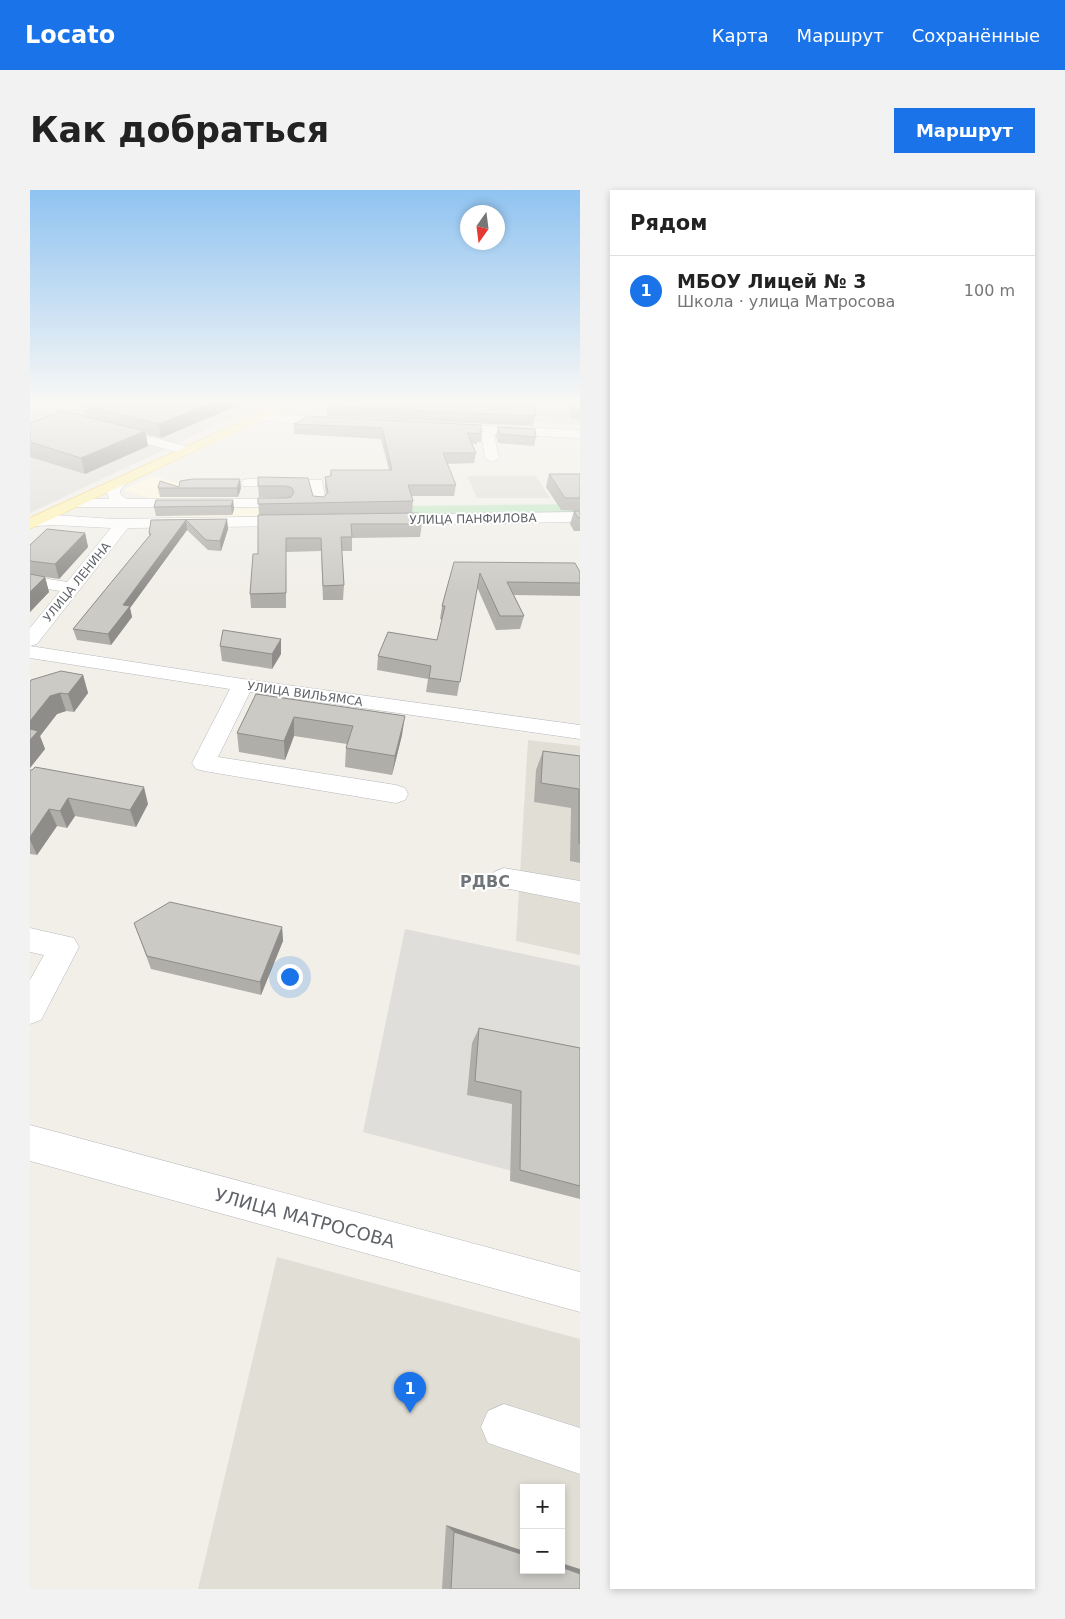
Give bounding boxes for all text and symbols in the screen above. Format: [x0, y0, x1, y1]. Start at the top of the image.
text: Locato [25, 21, 115, 49]
text: Карта [712, 25, 769, 46]
text: Маршрут [797, 25, 884, 46]
text: Сохранённые [912, 25, 1040, 46]
button: Маршрут [894, 108, 1035, 153]
text: Как добраться [30, 110, 329, 150]
north arrow [460, 205, 505, 250]
text: Рядом [630, 211, 707, 235]
text: МБОУ Лицей № 3 [677, 270, 867, 292]
text: 1 [640, 281, 652, 300]
text: 100 m [964, 281, 1015, 300]
text: Школа · улица Матросова [677, 292, 895, 311]
street label: УЛИЦА ПАНФИЛОВА [409, 511, 537, 527]
street label: УЛИЦА ЛЕНИНА [41, 539, 114, 625]
street label: УЛИЦА ВИЛЬЯМСА [246, 679, 364, 709]
district label: РДВС [460, 872, 510, 891]
your location [277, 964, 303, 990]
street label: УЛИЦА МАТРОСОВА [213, 1184, 398, 1252]
pin: 1 [394, 1372, 426, 1413]
map controls [520, 1484, 565, 1574]
button: + [520, 1484, 565, 1529]
button: − [520, 1529, 565, 1574]

